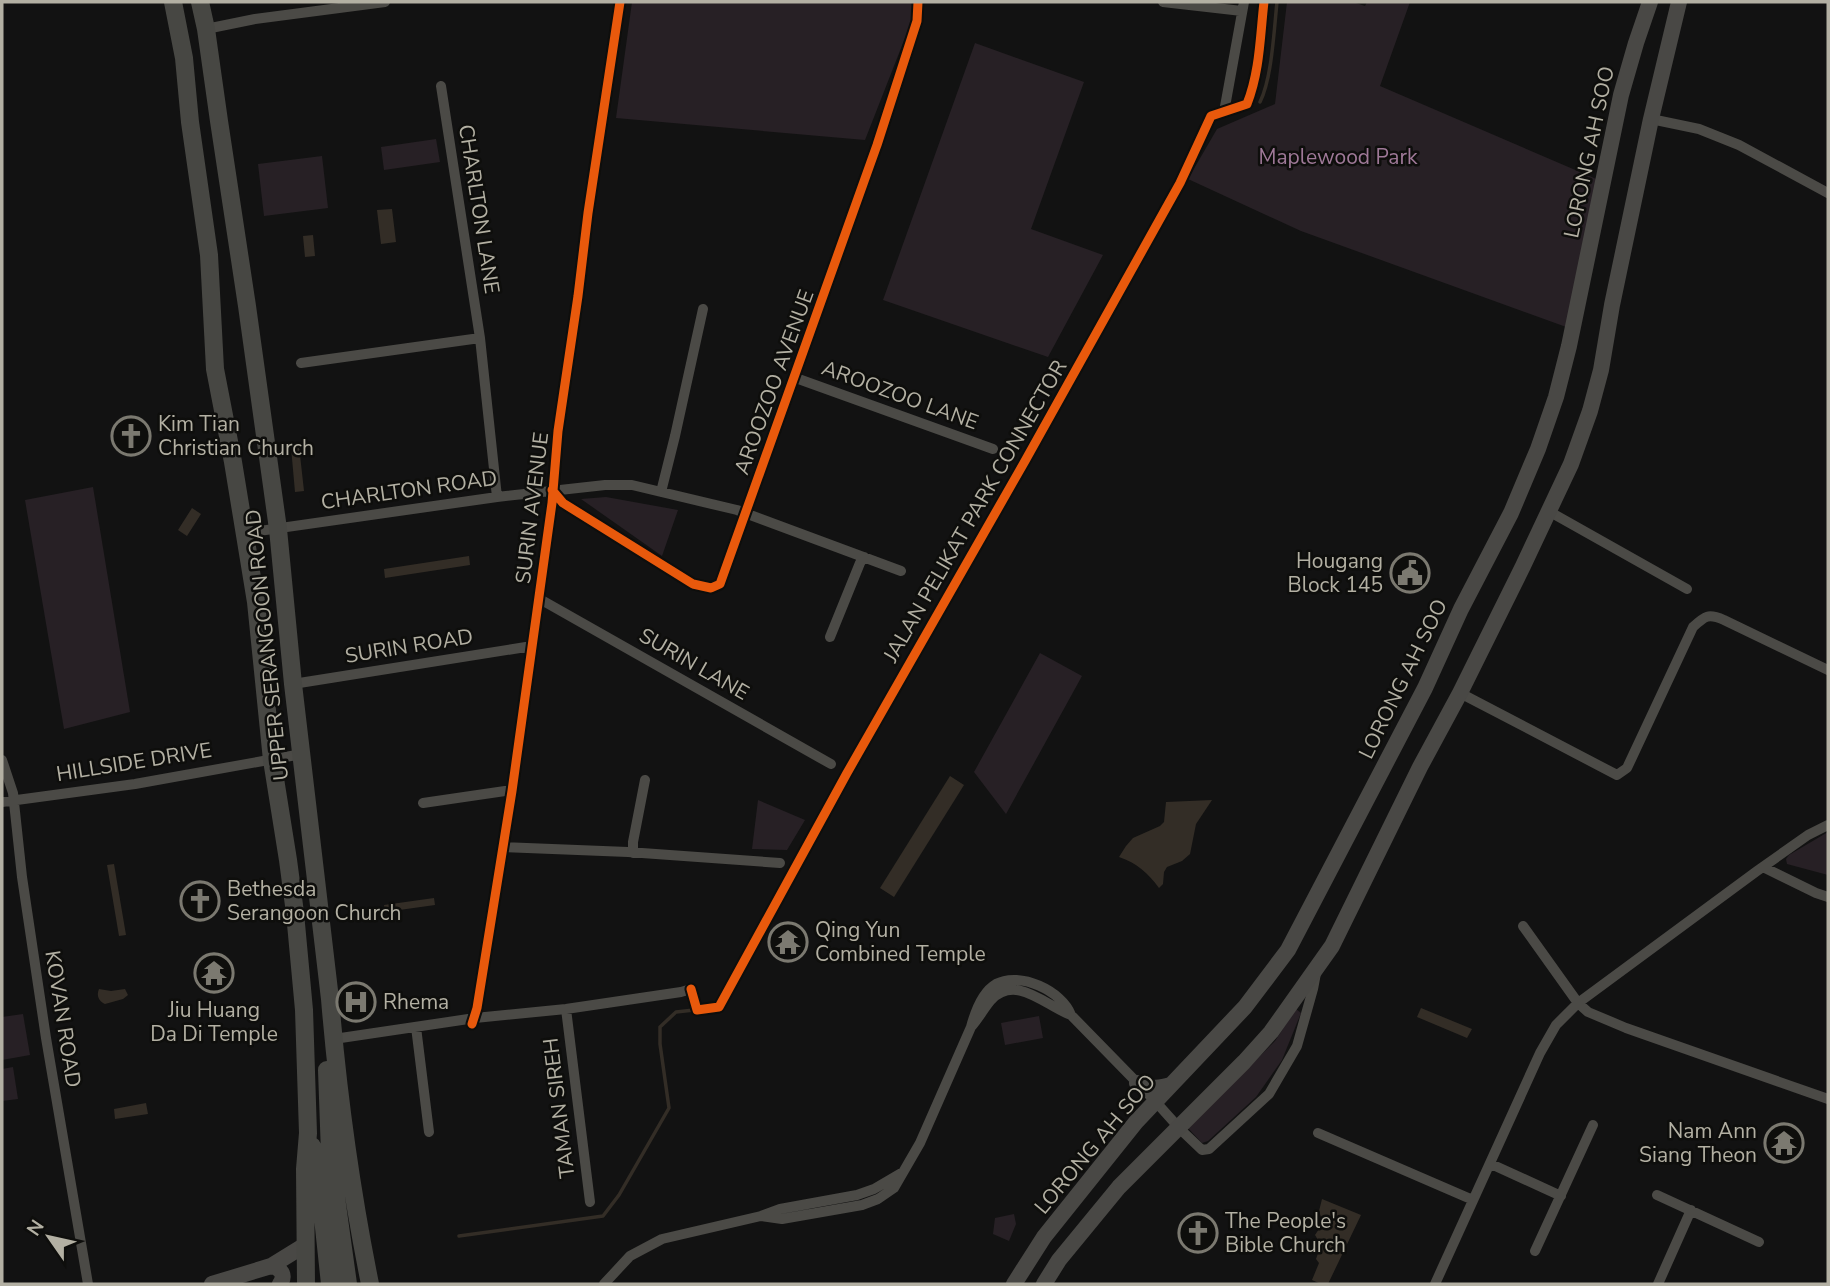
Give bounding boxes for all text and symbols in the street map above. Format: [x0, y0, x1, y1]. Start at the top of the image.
street label: LORONG AH SOO [1557, 64, 1621, 240]
street label: CHARLTON LANE [452, 122, 506, 296]
park label: Maplewood Park [1259, 143, 1418, 171]
street label: AROOZOO AVENUE [728, 286, 820, 478]
street label: AROOZOO LANE [818, 354, 982, 436]
street label: JALAN PELIKAT PARK CONNECTOR [876, 355, 1073, 668]
place label: Kim Tian Christian Church [158, 410, 314, 462]
church icon: Kim Tian Christian Church [110, 415, 152, 457]
street label: SURIN AVENUE [509, 431, 555, 585]
street label: CHARLTON ROAD [319, 464, 499, 516]
street label: UPPER SERANGOON ROAD [239, 508, 295, 782]
place label: Hougang Block 145 [1288, 547, 1383, 599]
public building icon: Hougang Block 145 [1389, 552, 1431, 594]
street label: LORONG AH SOO [1352, 594, 1454, 764]
street label: SURIN LANE [634, 621, 754, 707]
street label: SURIN ROAD [343, 622, 475, 670]
street label: HILLSIDE DRIVE [54, 736, 214, 788]
place label: Bethesda Serangoon Church [227, 875, 401, 927]
church icon: Bethesda Serangoon Church [179, 880, 221, 922]
place label: Qing Yun Combined Temple [815, 916, 986, 968]
temple icon: Qing Yun Combined Temple [767, 921, 809, 963]
street label: KOVAN ROAD [38, 948, 88, 1090]
temple icon: Jiu Huang Da Di Temple [193, 952, 235, 994]
hospital icon: Rhema [335, 981, 377, 1023]
place label: Rhema [383, 988, 449, 1016]
place label: Jiu Huang Da Di Temple [150, 996, 278, 1048]
street label: TAMAN SIREH [537, 1036, 581, 1180]
street label: LORONG AH SOO [1028, 1068, 1162, 1220]
place label: Nam Ann Siang Theon [1639, 1117, 1757, 1169]
temple icon: Nam Ann Siang Theon [1763, 1122, 1805, 1164]
north arrow [14, 1202, 84, 1272]
place label: The People's Bible Church [1225, 1207, 1346, 1259]
church icon: The People's Bible Church [1177, 1212, 1219, 1254]
text: N [21, 1215, 50, 1241]

